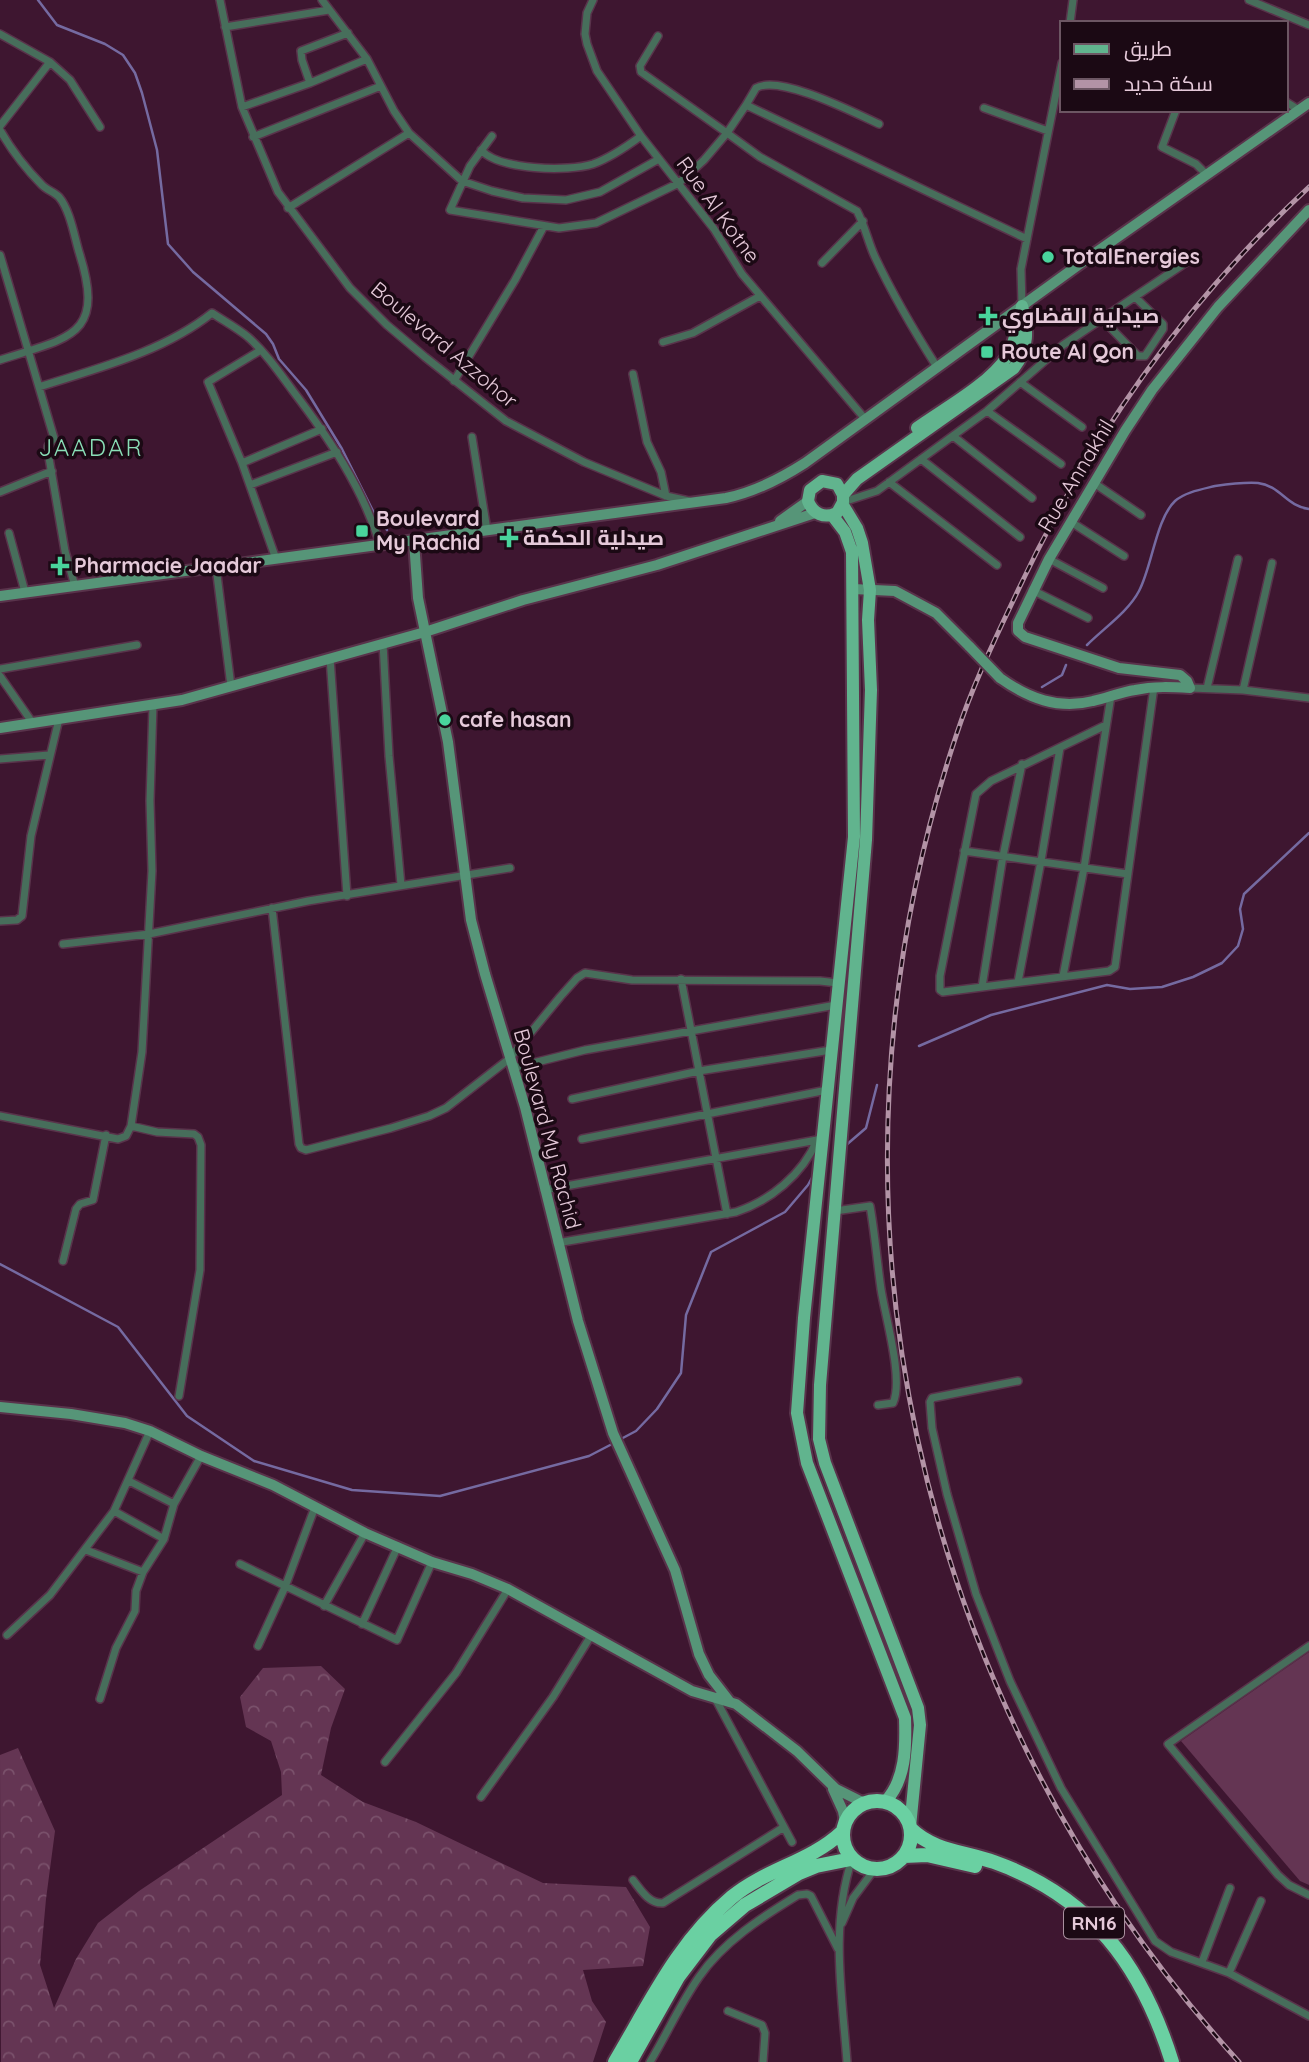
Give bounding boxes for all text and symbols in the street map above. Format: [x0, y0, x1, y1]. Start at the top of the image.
legend [1060, 21, 1288, 112]
text: طريق [1124, 35, 1172, 62]
text: سكة حديد [1124, 70, 1213, 96]
street label: Rue Al Kotne [672, 151, 766, 268]
place label: TotalEnergies [1062, 243, 1200, 269]
marker: TotalEnergies [1040, 249, 1056, 265]
street label: Boulevard Azzohor [366, 275, 523, 413]
place label: صيدلية القضاوي [1002, 302, 1159, 333]
marker: صيدلية القضاوي [980, 308, 996, 324]
place label: Route Al Qon [1001, 338, 1134, 364]
marker: Route Al Qon [979, 344, 995, 360]
street label: Rue Annakhil [1031, 415, 1119, 536]
district label: JAADAR [38, 432, 144, 462]
place label: Boulevard My Rachid [376, 505, 480, 555]
marker: Boulevard My Rachid [354, 523, 370, 539]
place label: صيدلية الحكمة [523, 524, 664, 550]
marker: صيدلية الحكمة [501, 530, 517, 546]
place label: Pharmacie Jaadar [74, 552, 262, 578]
marker: Pharmacie Jaadar [52, 558, 68, 574]
place label: cafe hasan [459, 706, 571, 732]
marker: cafe hasan [437, 712, 453, 728]
street label: Boulevard My Rachid [509, 1026, 587, 1232]
road number: RN16 [1064, 1908, 1124, 1938]

